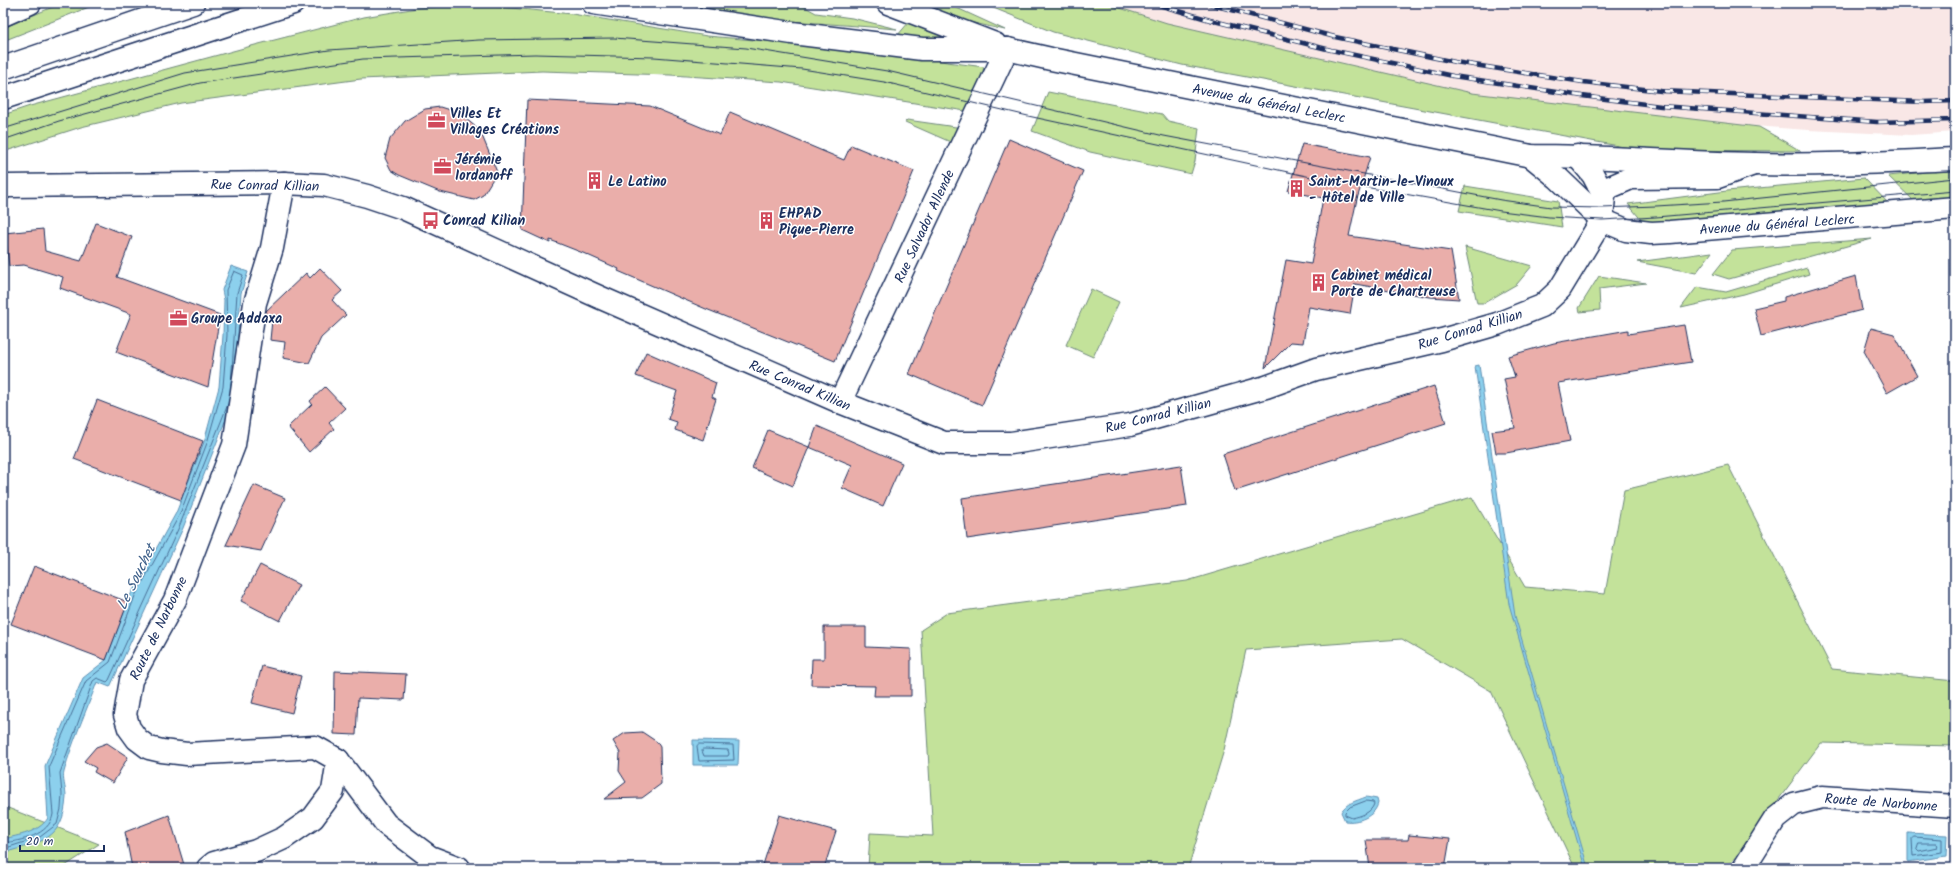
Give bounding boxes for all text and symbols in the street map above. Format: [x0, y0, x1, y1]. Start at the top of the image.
street label: Avenue du Général Leclerc [1190, 78, 1347, 130]
place label: Villes Et Villages Créations [450, 103, 559, 141]
office icon: Villes Et Villages Créations [427, 111, 447, 131]
place label: Jérémie Iordanoff [455, 149, 514, 187]
office icon: Jérémie Iordanoff [432, 157, 452, 177]
street label: Rue Salvador Allende [889, 166, 961, 287]
building icon: Le Latino [585, 171, 605, 191]
place label: Le Latino [608, 171, 667, 193]
place label: Saint-Martin-le-Vinoux - Hôtel de Ville [1309, 171, 1454, 209]
street label: Rue Conrad Killian [210, 174, 319, 198]
building icon: Saint-Martin-le-Vinoux - Hôtel de Ville [1286, 179, 1306, 199]
place label: EHPAD Pique-Pierre [779, 203, 854, 241]
street label: Avenue du Général Leclerc [1699, 209, 1855, 241]
bus stop icon: Conrad Kilian [420, 210, 440, 230]
place label: Conrad Kilian [443, 210, 525, 232]
building icon: EHPAD Pique-Pierre [756, 211, 776, 231]
place label: Cabinet médical Porte de Chartreuse [1331, 265, 1456, 303]
building icon: Cabinet médical Porte de Chartreuse [1308, 273, 1328, 293]
street label: Rue Conrad Killian [1415, 304, 1525, 356]
office icon: Groupe Addaxa [168, 308, 188, 328]
place label: Groupe Addaxa [191, 308, 282, 330]
street label: Rue Conrad Killian [745, 355, 854, 417]
street label: Rue Conrad Killian [1103, 392, 1214, 440]
water label: Le Souchet [111, 539, 164, 614]
street label: Route de Narbonne [124, 572, 194, 684]
street label: Route de Narbonne [1824, 788, 1939, 818]
scale bar [20, 827, 104, 853]
text: 20 m [26, 832, 54, 851]

